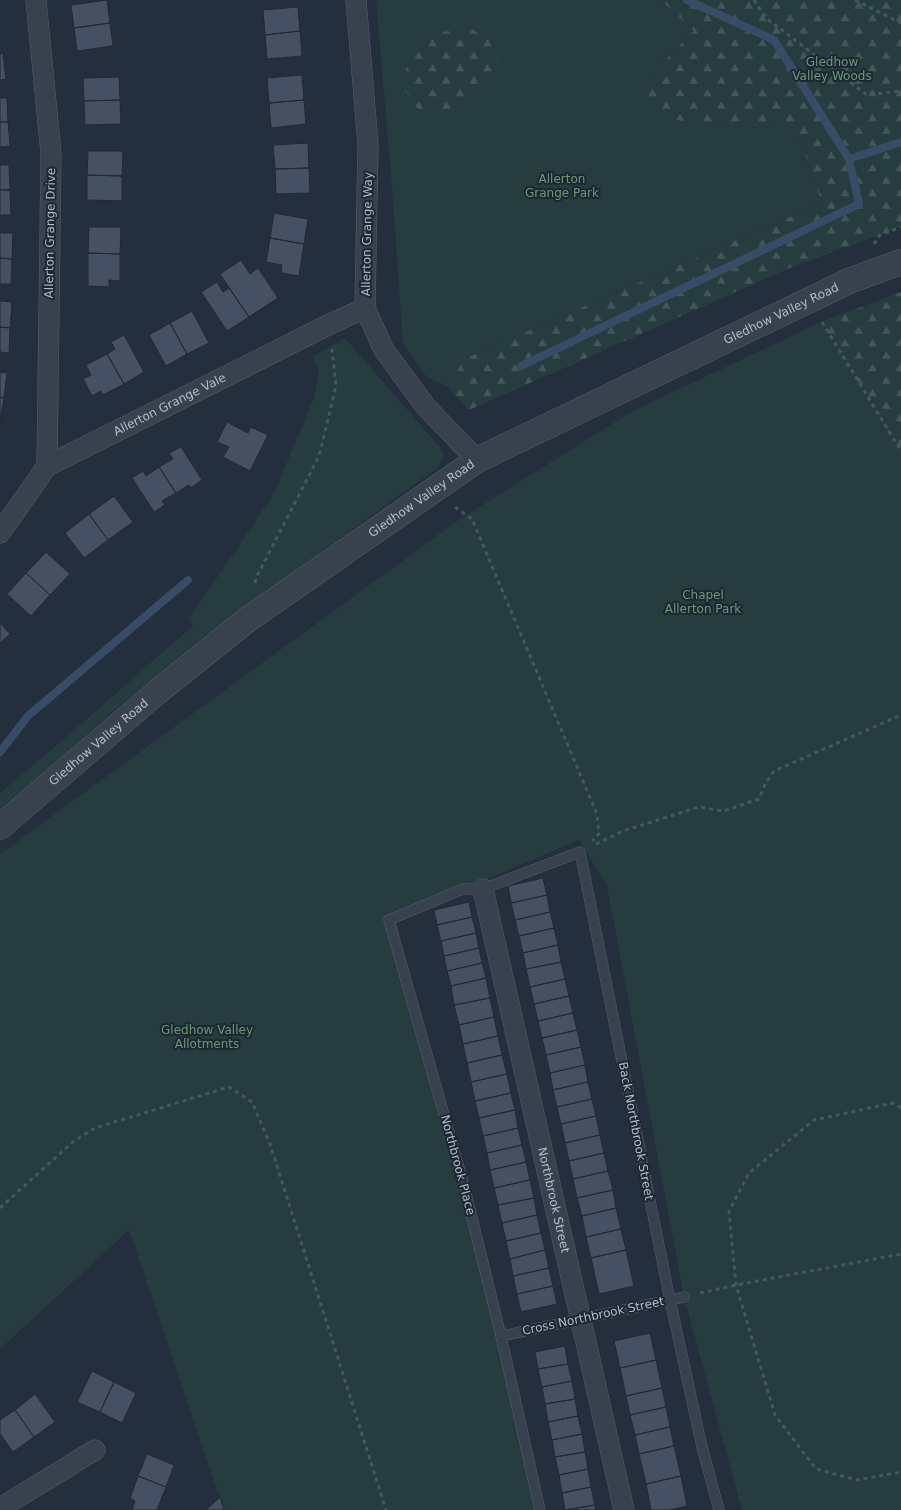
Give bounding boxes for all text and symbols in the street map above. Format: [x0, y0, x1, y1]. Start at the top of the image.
park label: Gledhow Valley Woods [792, 55, 872, 83]
street label: Allerton Grange Drive [42, 168, 58, 298]
street label: Allerton Grange Way [359, 172, 375, 296]
park label: Allerton Grange Park [525, 172, 599, 200]
street label: Gledhow Valley Road [721, 280, 841, 347]
street label: Allerton Grange Vale [111, 370, 228, 439]
street label: Gledhow Valley Road [366, 457, 477, 540]
park label: Chapel Allerton Park [665, 588, 741, 616]
street label: Gledhow Valley Road [46, 696, 151, 789]
park label: Gledhow Valley Allotments [161, 1023, 253, 1051]
street label: Back Northbrook Street [616, 1061, 656, 1202]
street label: Northbrook Place [438, 1113, 478, 1217]
street label: Northbrook Street [535, 1146, 572, 1255]
street label: Cross Northbrook Street [521, 1294, 665, 1338]

